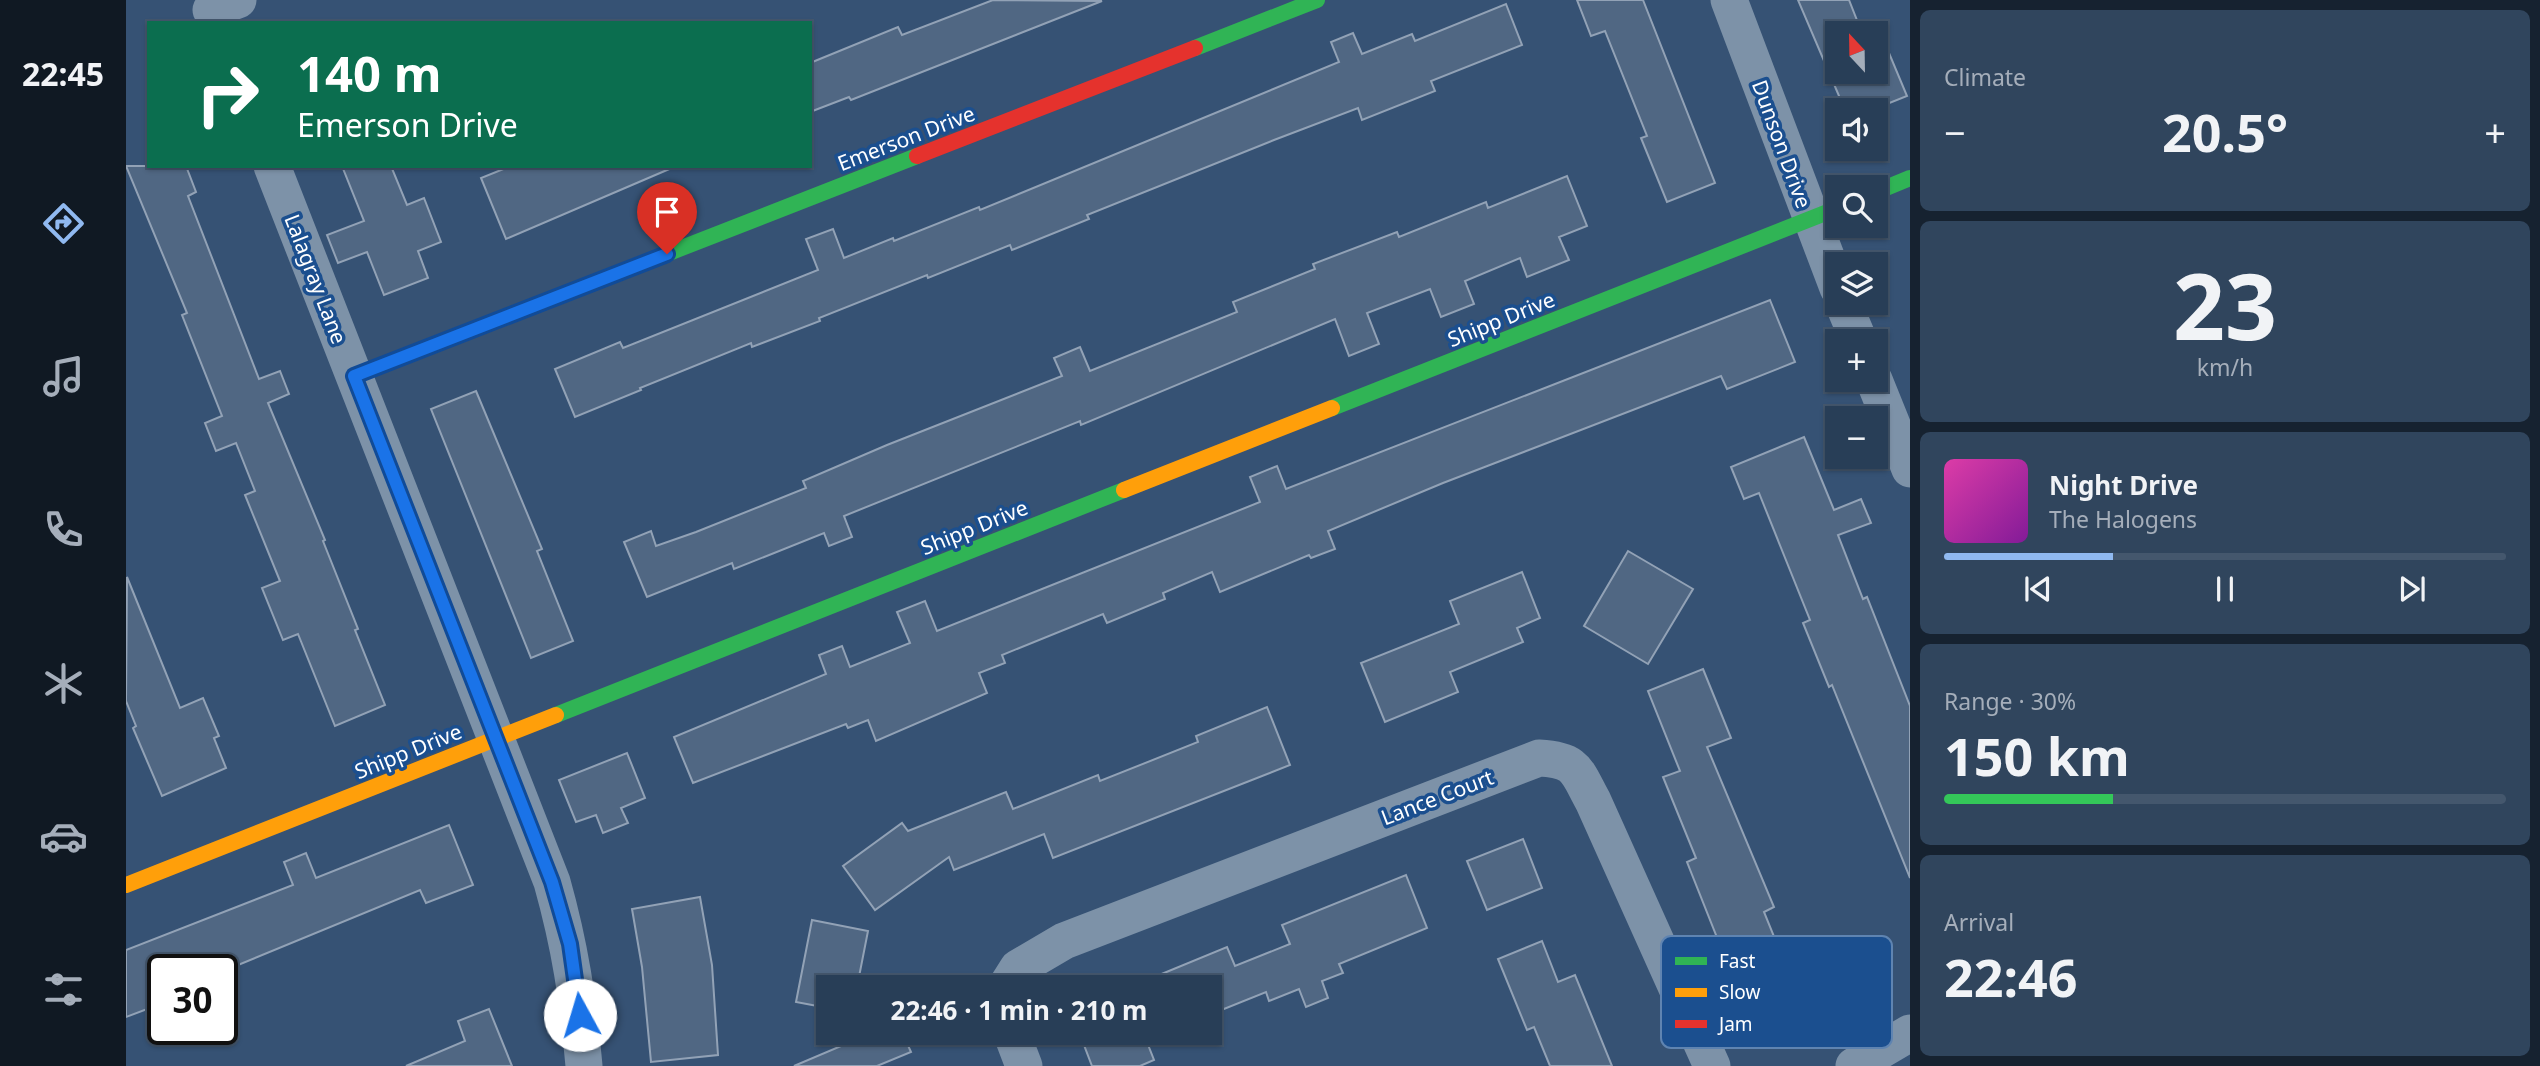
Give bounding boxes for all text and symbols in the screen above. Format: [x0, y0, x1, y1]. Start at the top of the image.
north arrow [1825, 21, 1888, 84]
map controls [1825, 21, 1888, 469]
text: 140 m [297, 40, 442, 106]
icon: right [182, 49, 273, 140]
text: 22:45 [22, 52, 104, 95]
text: Climate [1944, 61, 2026, 93]
street label: Dunson Drive [1746, 76, 1818, 212]
text: 20.5° [2162, 96, 2288, 167]
button: sound [1825, 98, 1888, 161]
street label: Emerson Drive [833, 99, 979, 177]
text: Emerson Drive [297, 103, 518, 146]
text: − [1944, 106, 1966, 158]
text: + [2484, 106, 2506, 158]
button: search [1825, 175, 1888, 238]
pin [637, 182, 697, 254]
icon: arrive [648, 193, 686, 231]
icon: directions [39, 199, 88, 248]
street label: Lalagray Lane [278, 210, 354, 348]
text: 23 [2173, 243, 2277, 367]
button: layers [1825, 252, 1888, 315]
street label: Shipp Drive [1443, 285, 1559, 353]
button: + [1825, 329, 1888, 392]
text: km/h [2197, 351, 2253, 383]
icon: music [39, 352, 88, 401]
button: − [1825, 406, 1888, 469]
text: Night Drive [2049, 467, 2198, 503]
street label: Shipp Drive [916, 493, 1032, 561]
text: The Halogens [2049, 503, 2197, 535]
icon: phone [39, 505, 88, 554]
icon: previous [2019, 570, 2057, 608]
icon: pause [2206, 570, 2244, 608]
icon: next [2393, 570, 2431, 608]
icon: climate [39, 659, 88, 708]
text: Range · 30% [1944, 685, 2076, 717]
street label: Shipp Drive [350, 717, 466, 785]
text: 150 km [1944, 720, 2130, 791]
street label: Lance Court [1377, 763, 1498, 831]
icon: car [39, 812, 88, 861]
text: Arrival [1944, 906, 2014, 938]
legend [1661, 936, 1892, 1048]
text: 22:46 [1944, 941, 2078, 1012]
text: Fast [1719, 948, 1756, 974]
speed limit sign: 30 [147, 954, 238, 1045]
icon: filters [39, 965, 88, 1014]
position arrow [543, 978, 617, 1052]
text: Slow [1719, 979, 1760, 1005]
text: 22:46 · 1 min · 210 m [891, 992, 1147, 1028]
text: Jam [1717, 1011, 1753, 1037]

